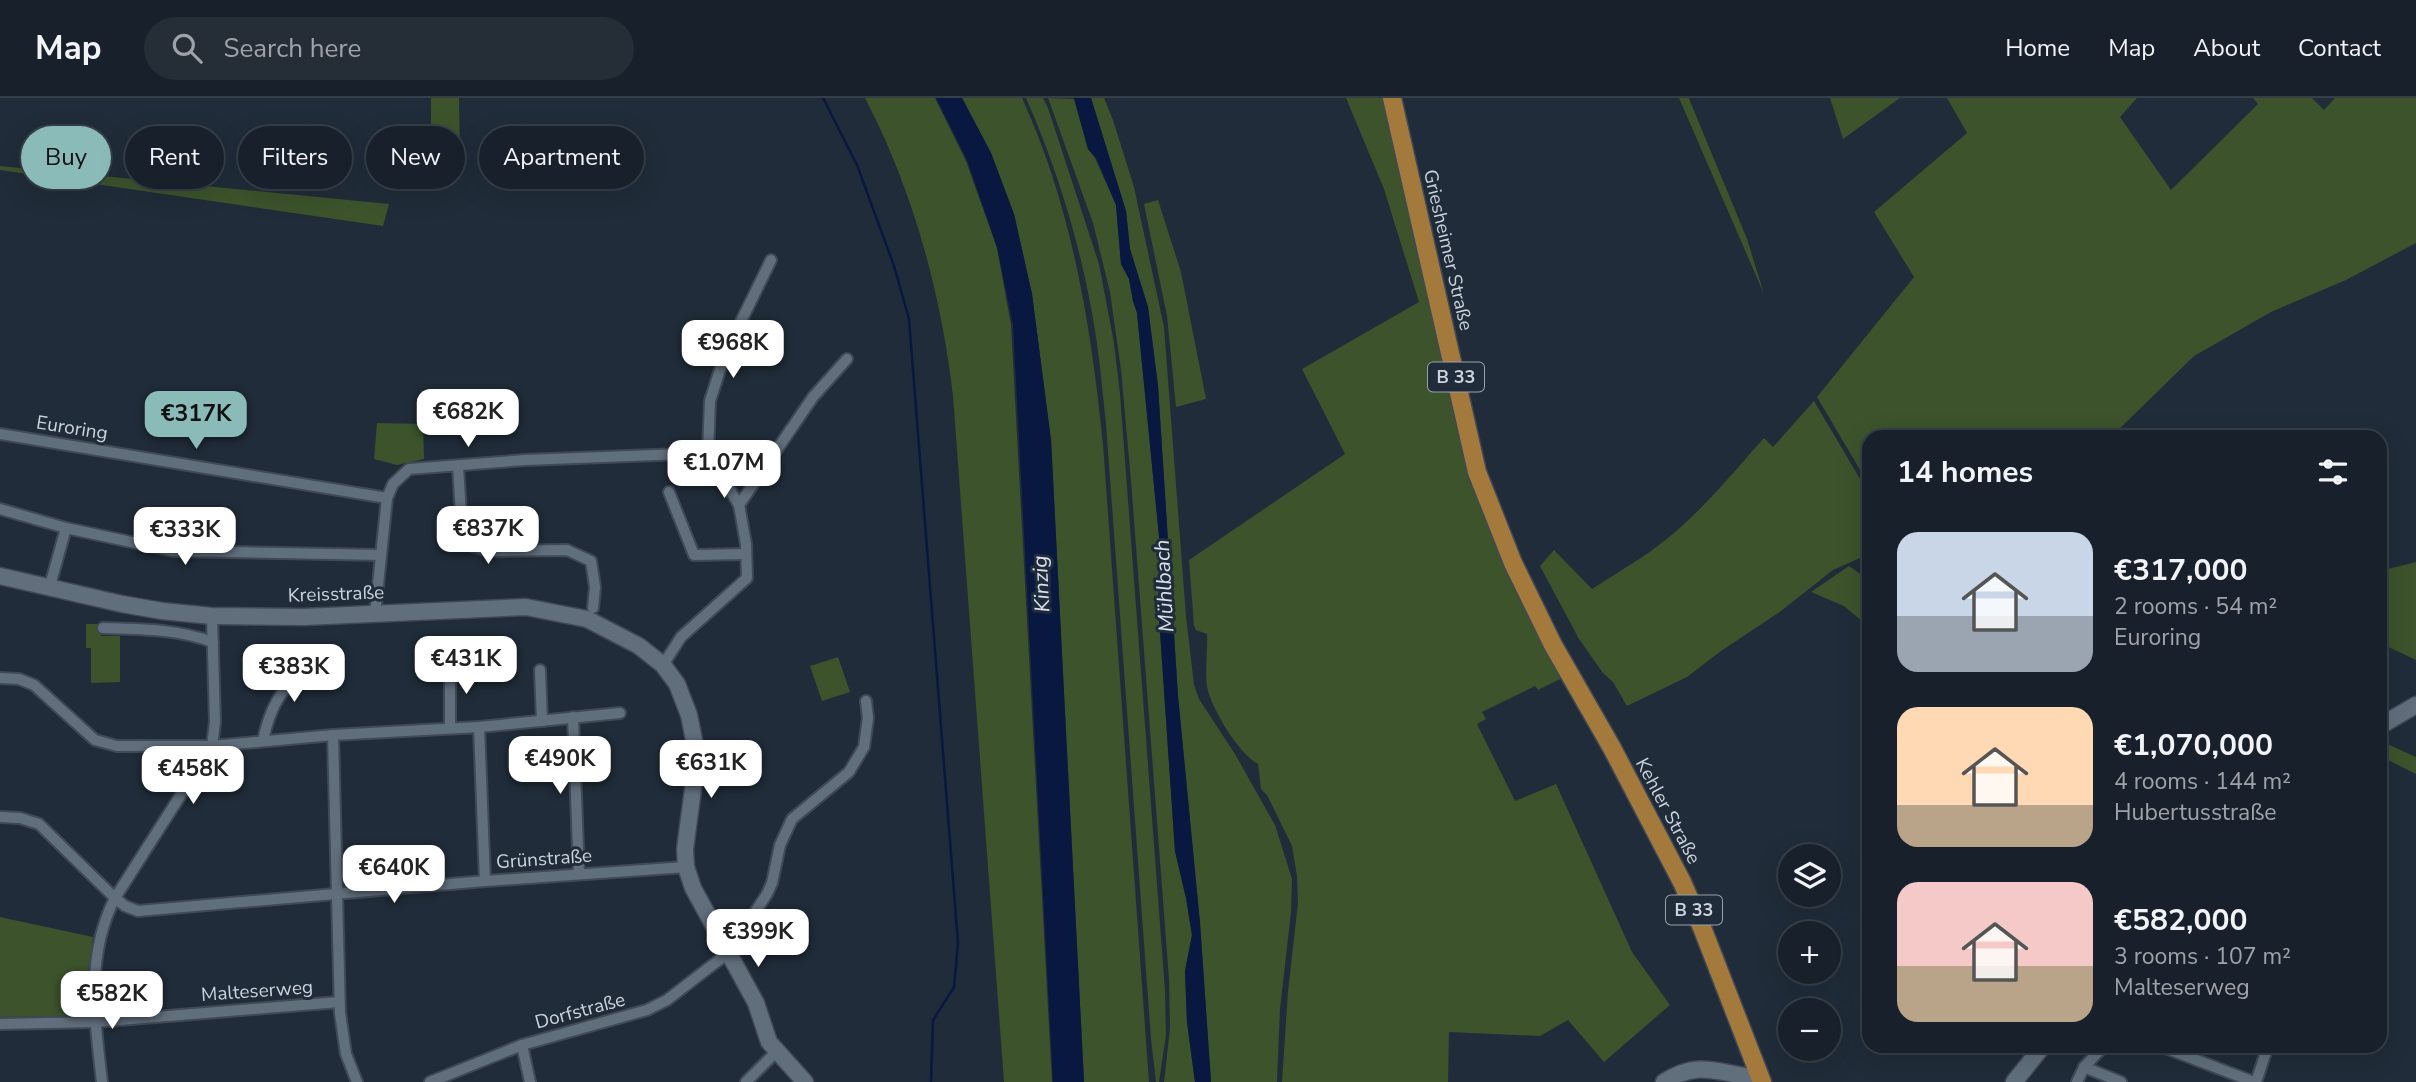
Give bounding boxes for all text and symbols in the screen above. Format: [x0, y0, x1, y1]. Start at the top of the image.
search box [144, 17, 634, 80]
text: Map [35, 26, 102, 71]
icon: search [168, 29, 206, 67]
text: Search here [224, 31, 361, 66]
text: Home [2005, 32, 2070, 64]
text: Map [2108, 32, 2155, 64]
text: About [2193, 32, 2260, 64]
text: Contact [2298, 32, 2381, 64]
chip: Buy [21, 126, 111, 189]
chip: Rent [125, 126, 224, 189]
chip: Filters [238, 126, 352, 189]
chip: New [366, 126, 465, 189]
chip: Apartment [479, 126, 644, 189]
street label: Griesheimer Straße [1417, 167, 1479, 333]
pin: €968K [684, 320, 782, 380]
text: €968K [698, 327, 768, 358]
road number: B 33 [1428, 362, 1484, 391]
pin: €682K [419, 390, 517, 449]
pin: €317K [147, 392, 245, 451]
text: €682K [433, 396, 503, 427]
text: €317K [161, 398, 231, 429]
street label: Euroring [34, 410, 110, 446]
pin: €1.07M [667, 440, 781, 500]
text: €1.07M [684, 447, 764, 478]
text: 14 homes [1897, 452, 2033, 493]
icon: filters [2314, 453, 2352, 491]
pin: €837K [439, 506, 537, 566]
pin: €333K [136, 508, 234, 567]
text: €837K [453, 513, 523, 544]
text: €333K [150, 514, 220, 545]
water label: Mühlbach [1148, 539, 1180, 633]
text: €317,000 [2114, 550, 2247, 591]
water label: Kinzig [1026, 555, 1056, 613]
icon: home [1953, 560, 2037, 644]
street label: Kreisstraße [287, 579, 385, 609]
text: 2 rooms · 54 m² [2114, 591, 2277, 622]
text: Euroring [2114, 622, 2201, 653]
pin: €431K [417, 636, 515, 696]
text: €431K [431, 643, 501, 674]
pin: €383K [245, 644, 343, 704]
text: €383K [259, 651, 329, 682]
text: €1,070,000 [2114, 725, 2273, 766]
icon: home [1953, 735, 2037, 819]
pin: €490K [511, 736, 609, 796]
pin: €631K [662, 740, 760, 800]
text: €490K [525, 743, 595, 774]
pin: €458K [144, 746, 242, 806]
text: €631K [676, 747, 746, 778]
text: €458K [158, 753, 228, 784]
street label: Kehler Straße [1629, 753, 1707, 869]
text: 4 rooms · 144 m² [2114, 766, 2291, 797]
text: Hubertusstraße [2114, 797, 2277, 828]
street label: Grünstraße [495, 843, 593, 875]
map controls [1778, 844, 1841, 1061]
button: layers [1778, 844, 1841, 907]
pin: €640K [345, 846, 443, 905]
text: €640K [359, 852, 429, 883]
road number: B 33 [1666, 896, 1722, 924]
text: €582,000 [2114, 900, 2247, 941]
pin: €399K [709, 910, 807, 969]
icon: home [1953, 910, 2037, 994]
text: €399K [723, 916, 793, 947]
button: + [1778, 921, 1841, 984]
text: 3 rooms · 107 m² [2114, 941, 2291, 972]
pin: €582K [63, 972, 161, 1031]
text: Malteserweg [2114, 972, 2250, 1003]
street label: Malteserweg [200, 974, 314, 1008]
text: €582K [77, 978, 147, 1009]
street label: Dorfstraße [532, 986, 628, 1036]
button: − [1778, 998, 1841, 1061]

